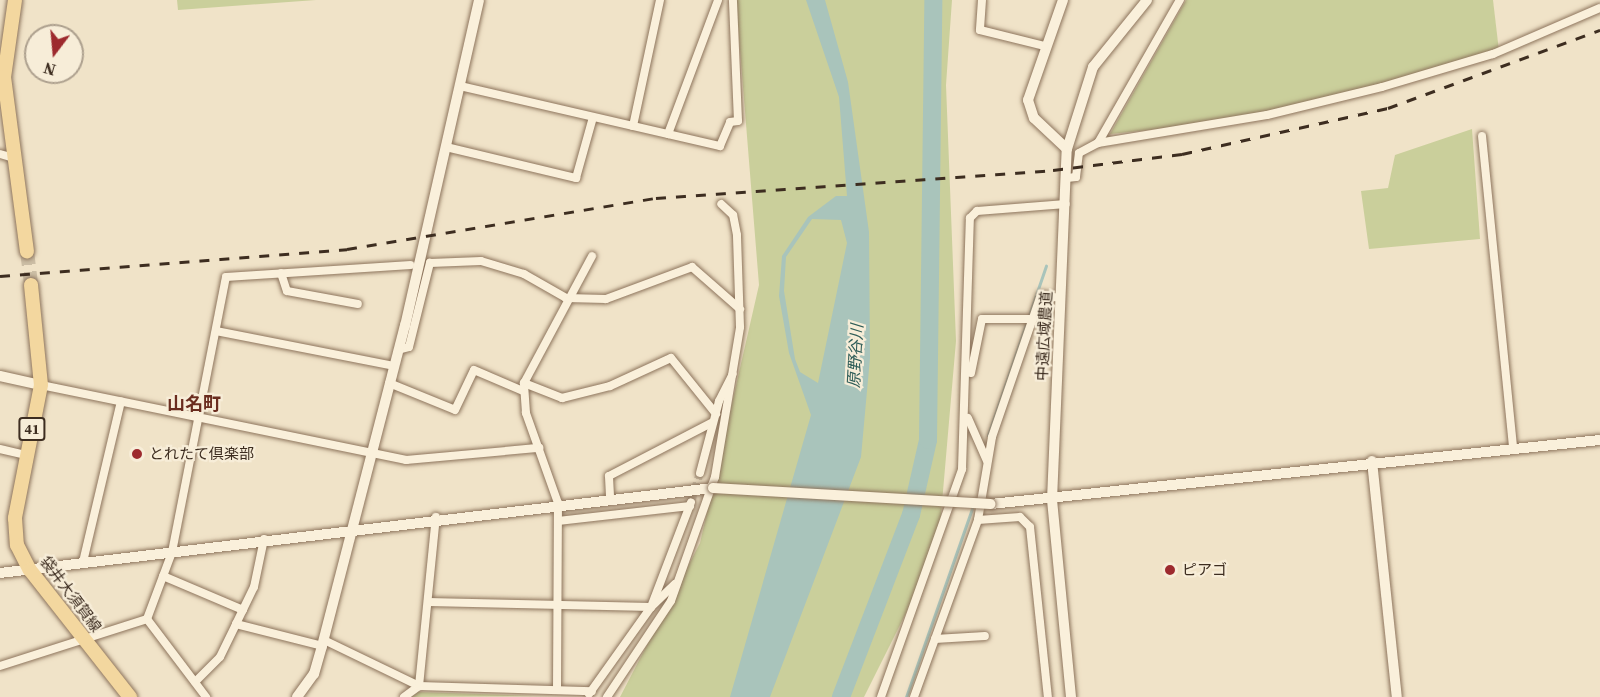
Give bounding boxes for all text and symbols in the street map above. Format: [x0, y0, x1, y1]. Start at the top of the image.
north arrow [24, 24, 84, 84]
text: N [41, 57, 58, 82]
street label: 中遠広域農道 [1033, 291, 1055, 381]
water label: 原野谷川 [844, 324, 866, 388]
district label: 山名町 [167, 393, 221, 415]
road number: 41 [17, 418, 47, 440]
place label: とれたて倶楽部 [149, 445, 254, 463]
marker: とれたて倶楽部 [130, 447, 144, 461]
street label: 袋井大須賀線 [37, 553, 105, 635]
place label: ピアゴ [1182, 561, 1227, 579]
marker: ピアゴ [1163, 563, 1177, 577]

